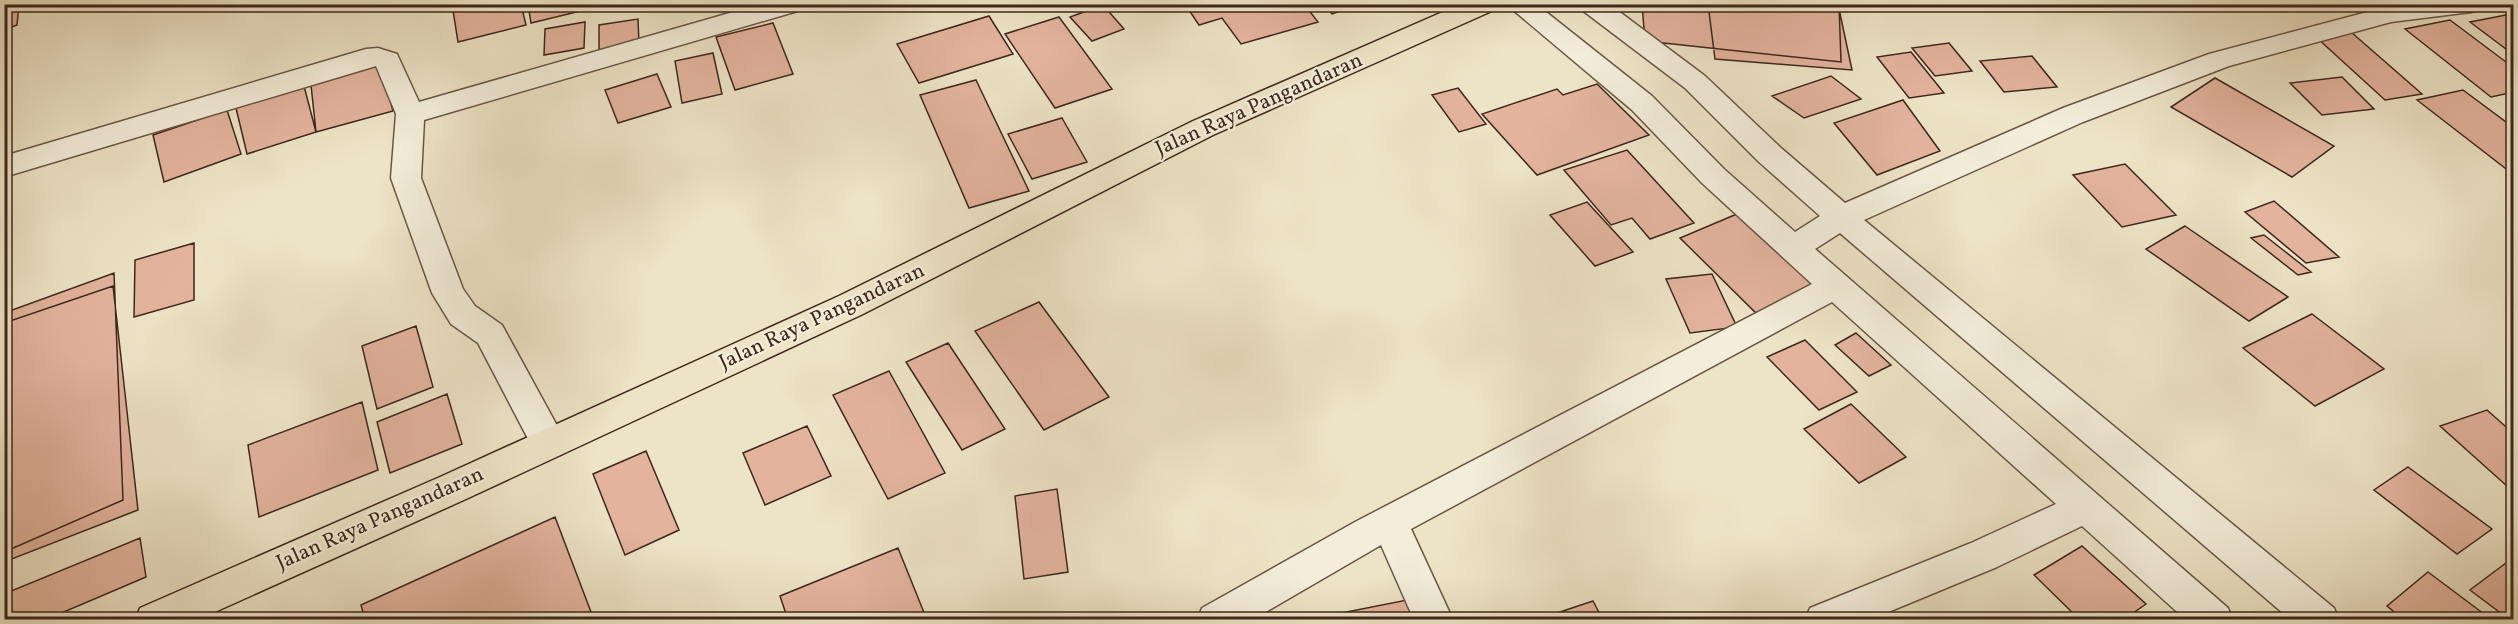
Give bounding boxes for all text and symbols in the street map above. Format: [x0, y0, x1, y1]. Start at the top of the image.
street label: Jalan Raya Pangandaran [1151, 46, 1367, 164]
street label: Jalan Raya Pangandaran [714, 257, 930, 377]
street label: Jalan Raya Pangandaran [272, 460, 488, 578]

